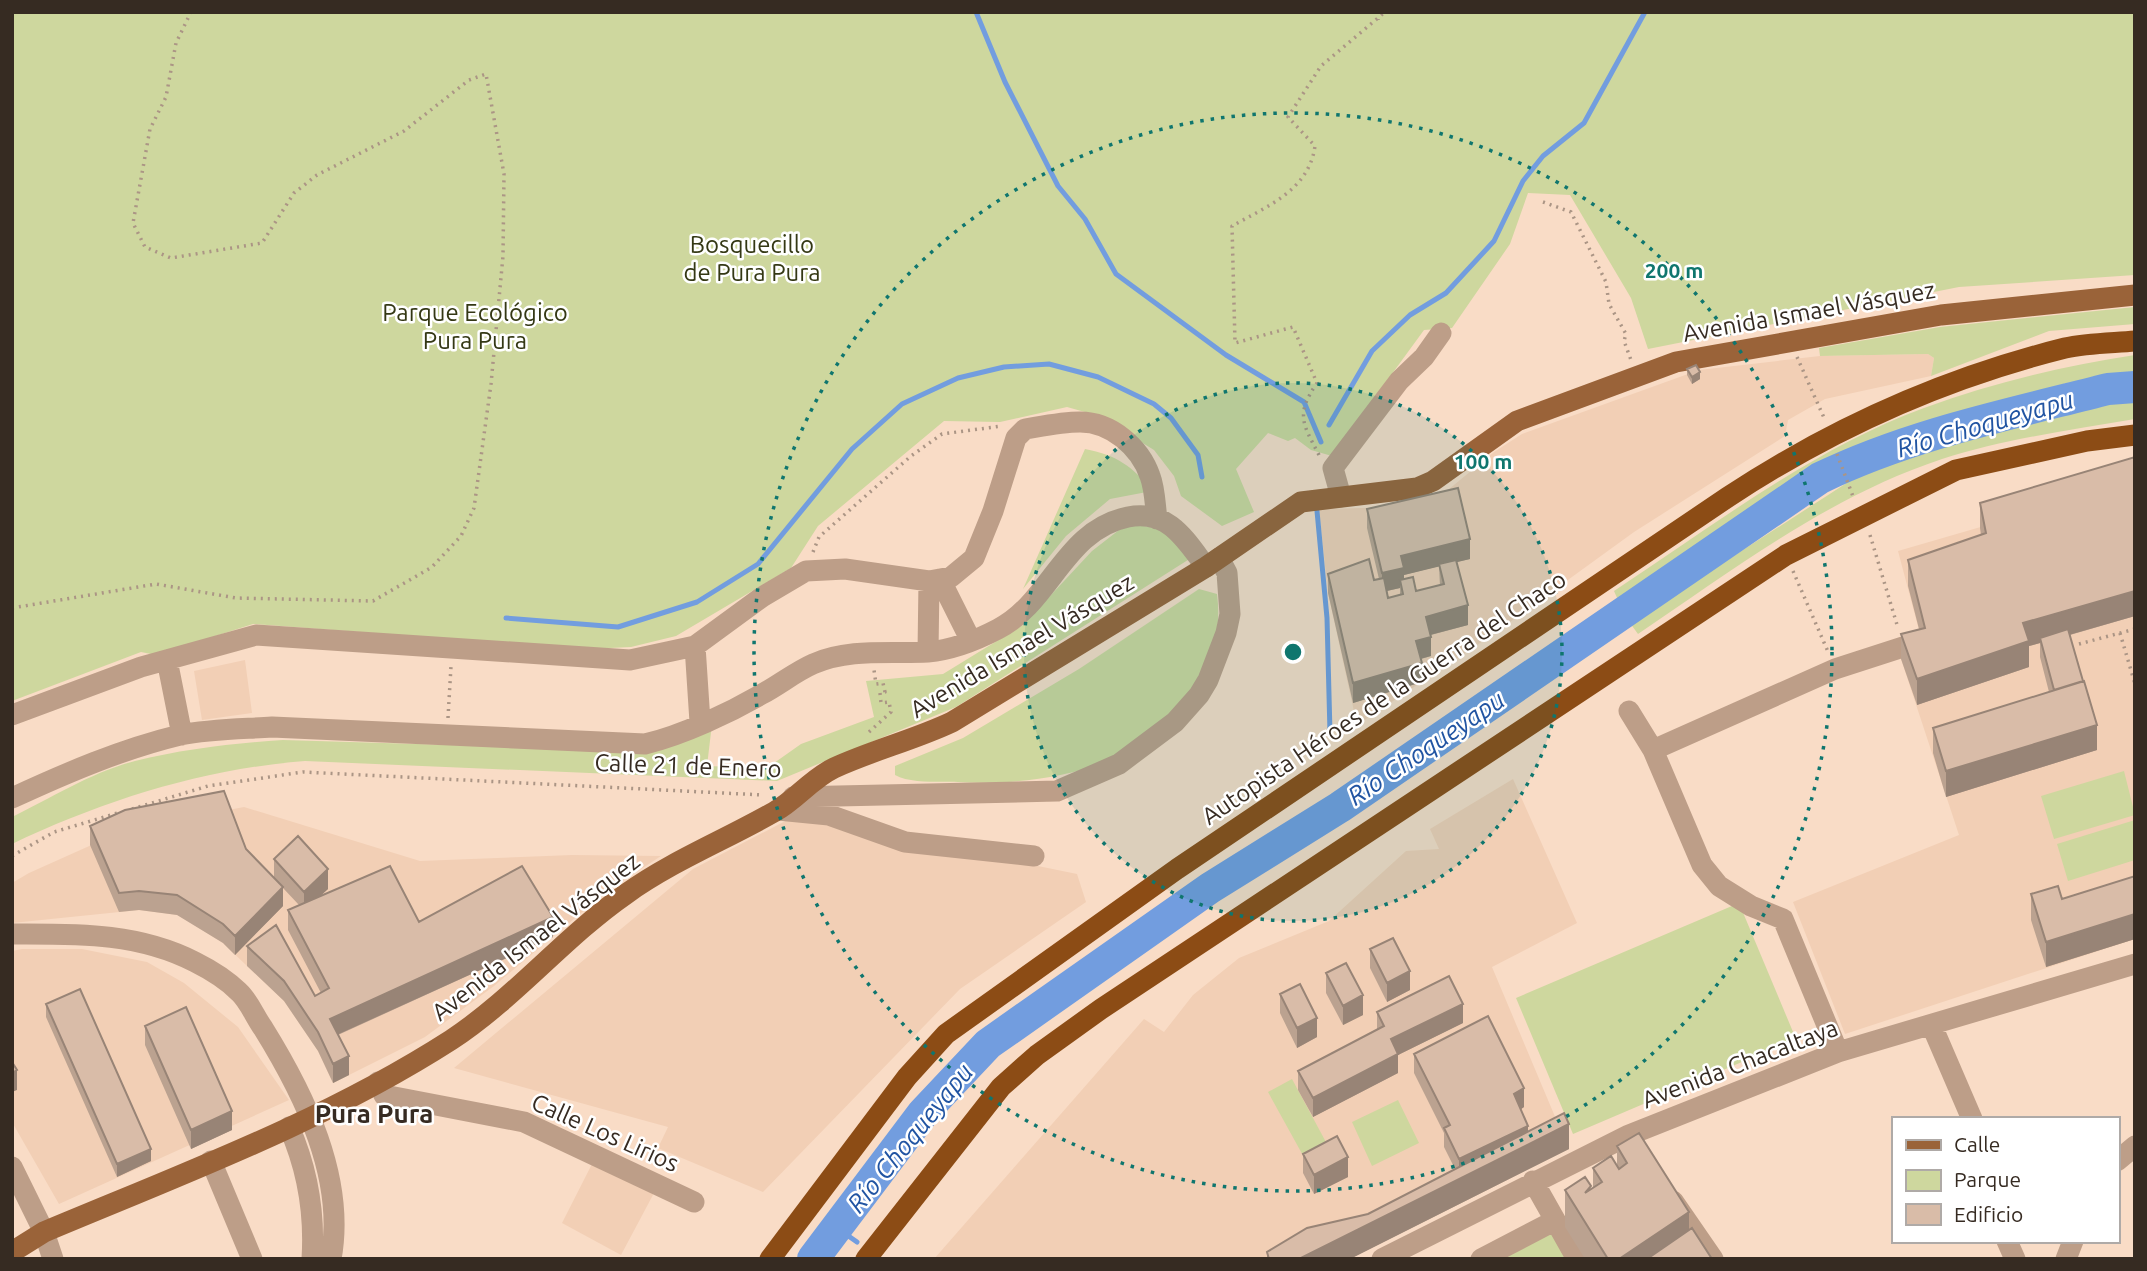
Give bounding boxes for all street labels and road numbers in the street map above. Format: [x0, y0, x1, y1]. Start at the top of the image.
street label: Avenida Ismael Vásquez [1681, 276, 1937, 347]
street label: Autopista Héroes de la Guerra del Chaco [1197, 565, 1571, 830]
street label: Avenida Ismael Vásquez [905, 568, 1138, 723]
street label: Calle 21 de Enero [594, 749, 782, 782]
street label: Avenida Ismael Vásquez [427, 847, 645, 1026]
street label: Avenida Chacaltaya [1638, 1014, 1842, 1113]
street label: Calle Los Lirios [528, 1088, 683, 1177]

